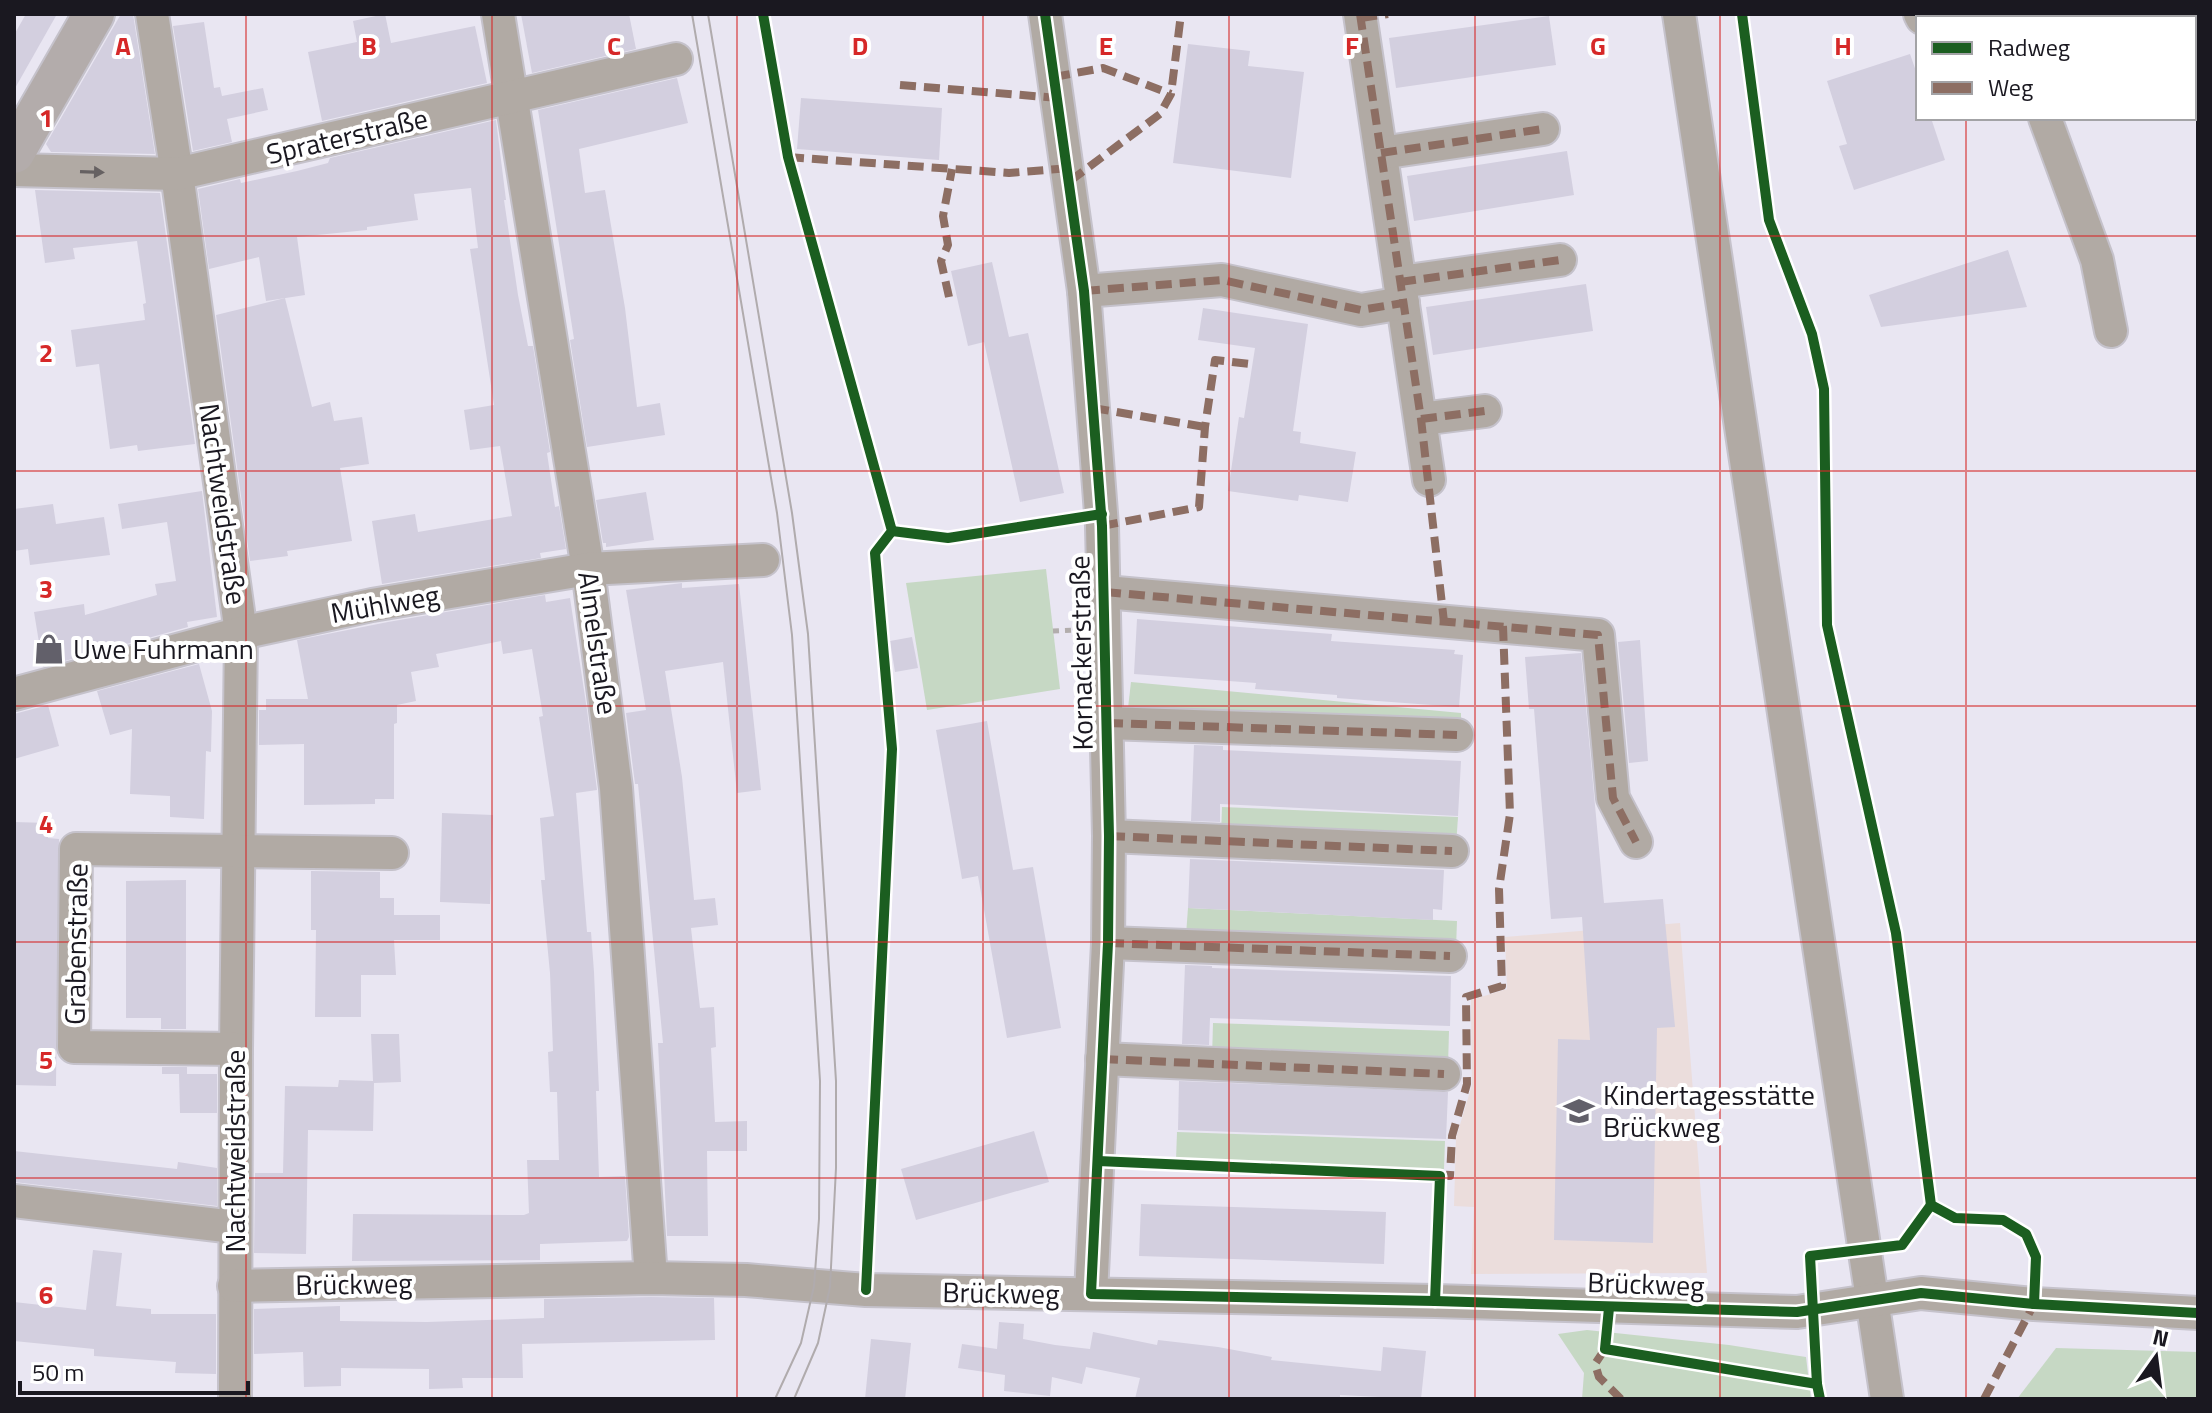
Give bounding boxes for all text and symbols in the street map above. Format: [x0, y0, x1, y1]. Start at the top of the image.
legend [1916, 16, 2196, 120]
text: A [115, 26, 131, 65]
text: B [361, 26, 377, 65]
text: C [607, 26, 621, 65]
text: D [852, 26, 868, 65]
text: E [1099, 26, 1113, 65]
text: F [1345, 26, 1359, 65]
text: G [1590, 26, 1606, 65]
text: H [1834, 26, 1852, 65]
text: Radweg [1988, 29, 2070, 65]
text: Weg [1988, 69, 2033, 105]
street label: Spraterstraße [262, 96, 432, 175]
text: 1 [39, 98, 53, 137]
one-way arrow [80, 165, 105, 178]
text: 2 [39, 333, 53, 372]
street label: Nachtweidstraße [188, 400, 259, 607]
street label: Kornackerstraße [1057, 555, 1104, 751]
text: 3 [39, 569, 53, 608]
street label: Almelstraße [567, 569, 630, 717]
street label: Mühlweg [327, 573, 443, 634]
place label: Uwe Fuhrmann [73, 627, 254, 670]
shop icon: Uwe Fuhrmann [32, 632, 66, 666]
text: 4 [39, 804, 53, 843]
street label: Grabenstraße [53, 863, 98, 1025]
text: 5 [39, 1040, 53, 1079]
street label: Nachtweidstraße [213, 1049, 256, 1253]
place label: Kindertagesstätte Brückweg [1603, 1073, 1815, 1148]
school or university icon: Kindertagesstätte Brückweg [1562, 1094, 1596, 1128]
street label: Brückweg [1587, 1260, 1705, 1307]
street label: Brückweg [295, 1261, 413, 1306]
street label: Brückweg [942, 1270, 1060, 1315]
text: 6 [39, 1275, 53, 1314]
north arrow [2116, 1317, 2196, 1397]
text: N [2149, 1319, 2172, 1356]
scale bar [20, 1345, 248, 1395]
text: 50 m [32, 1354, 84, 1390]

